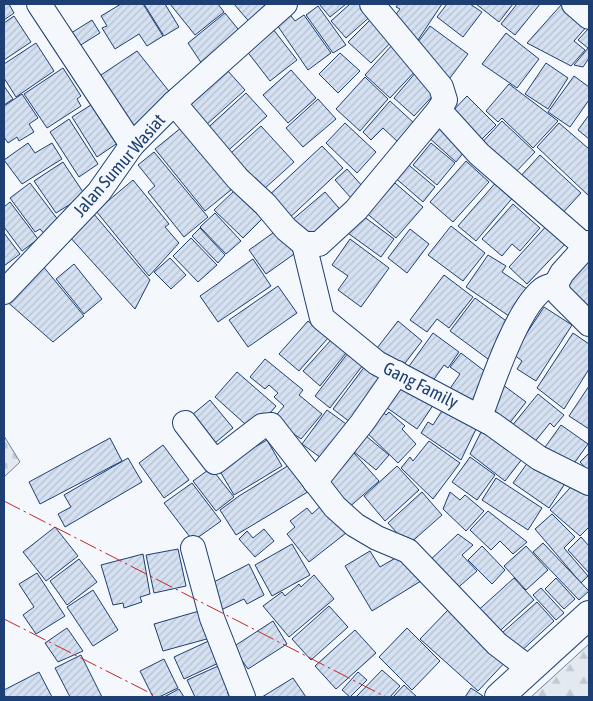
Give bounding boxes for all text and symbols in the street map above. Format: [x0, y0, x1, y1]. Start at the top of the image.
street label: Jalan Sumur Wasiat [69, 109, 169, 221]
street label: Gang Family [380, 357, 462, 413]

